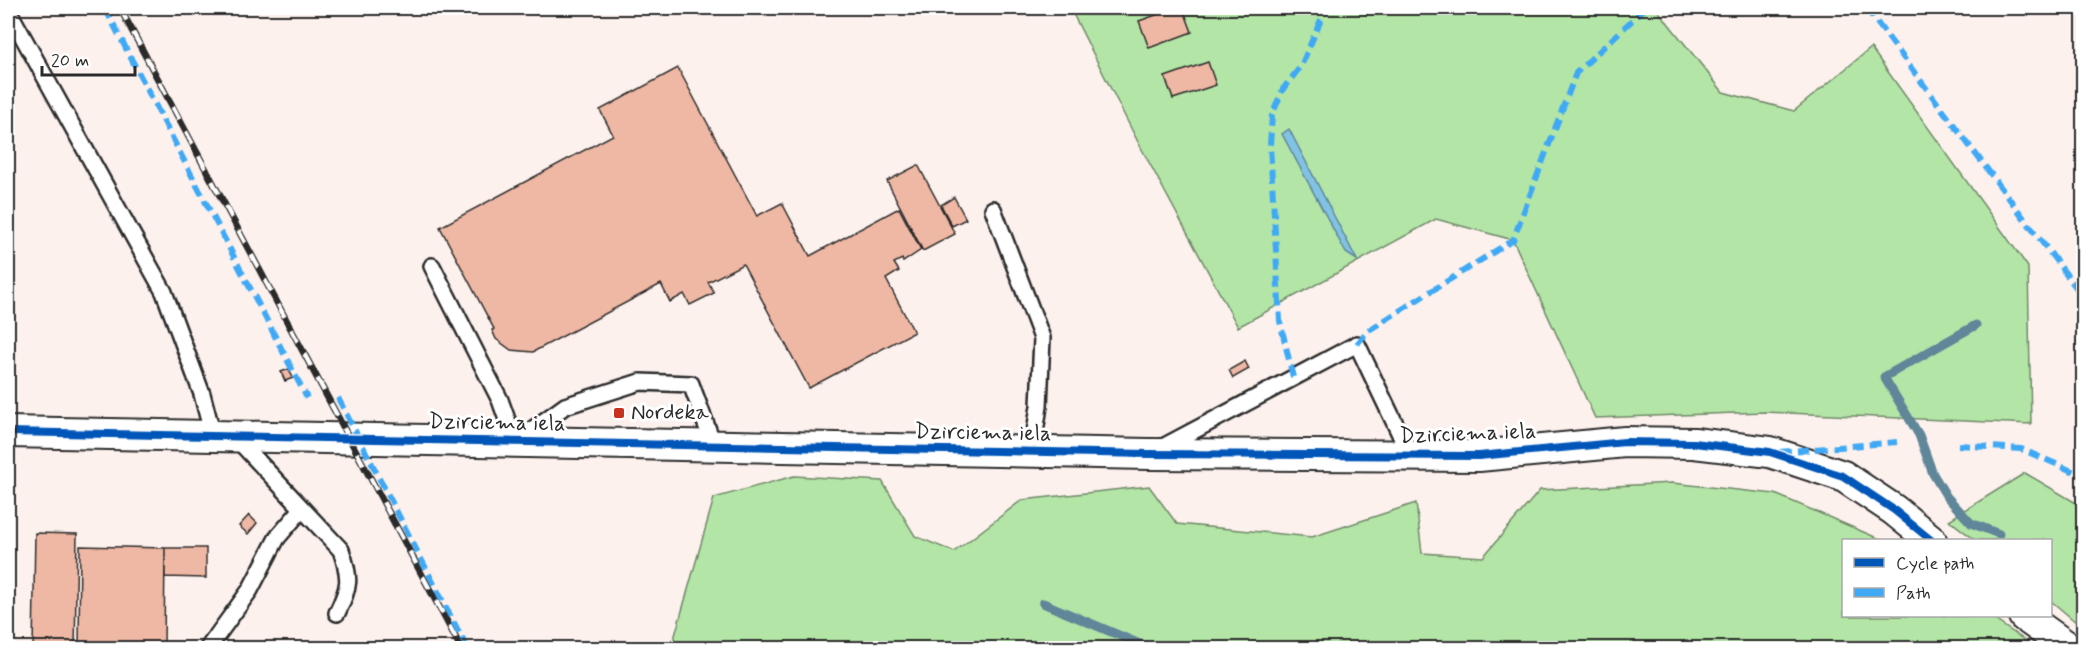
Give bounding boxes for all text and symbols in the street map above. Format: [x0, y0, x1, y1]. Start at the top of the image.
scale bar [42, 39, 135, 77]
text: 20 m [51, 49, 89, 73]
place label: Nordeka [631, 399, 710, 427]
marker: Nordeka [612, 406, 626, 420]
street label: Dzirciema iela [428, 408, 566, 438]
street label: Dzirciema iela [914, 418, 1052, 448]
street label: Dzirciema iela [1399, 418, 1537, 450]
legend [1842, 539, 2052, 617]
text: Cycle path [1896, 552, 1974, 576]
text: Path [1896, 582, 1931, 606]

